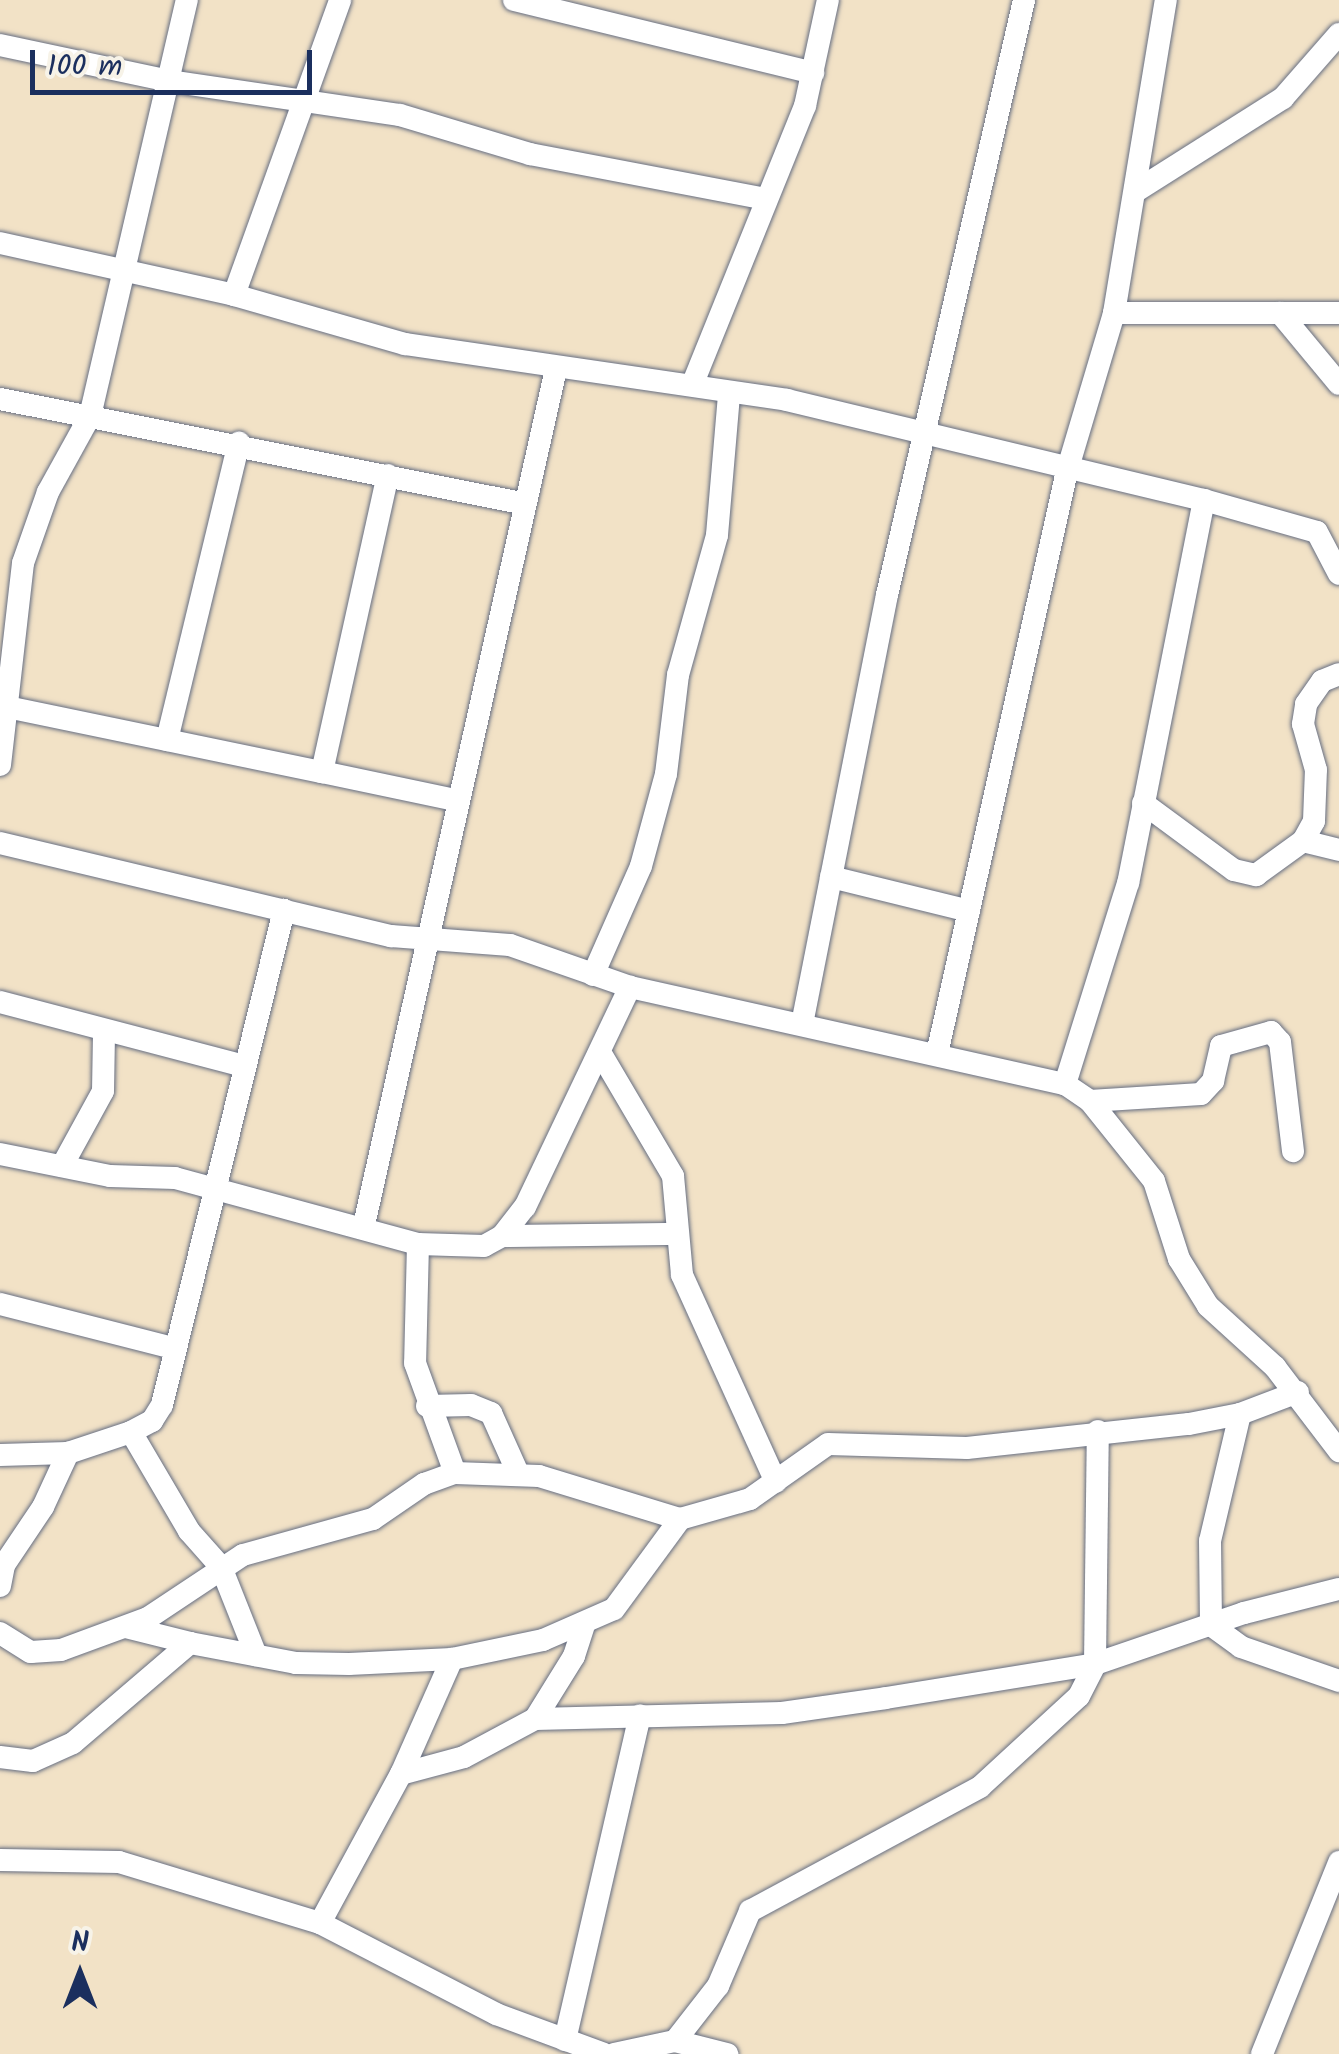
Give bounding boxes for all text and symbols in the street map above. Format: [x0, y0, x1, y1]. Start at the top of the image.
scale bar [35, 30, 318, 92]
text: 100 m [47, 43, 122, 91]
text: N [71, 1921, 89, 1966]
north arrow [30, 1924, 130, 2024]

